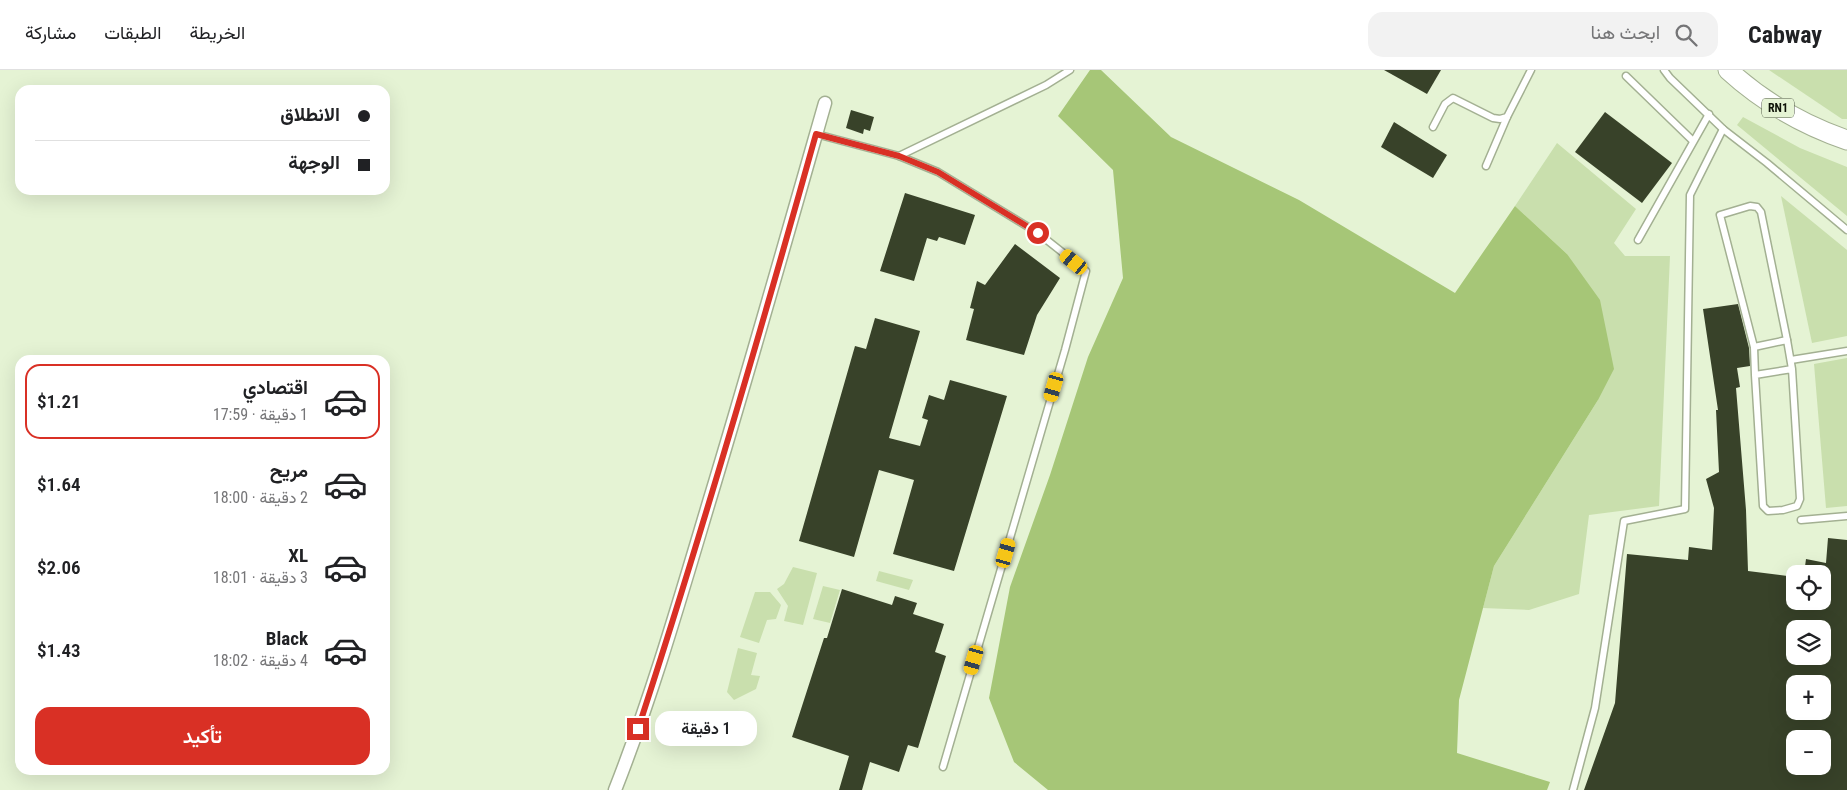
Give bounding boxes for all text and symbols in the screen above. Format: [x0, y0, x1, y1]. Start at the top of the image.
search box [1368, 12, 1718, 57]
text: ابحث هنا [1591, 21, 1660, 44]
icon: search [1672, 21, 1700, 49]
text: Cabway [1748, 21, 1822, 49]
text: مشاركة [25, 22, 76, 43]
text: الطبقات [104, 22, 161, 43]
text: الخريطة [189, 22, 245, 43]
road number: RN1 [1762, 98, 1794, 118]
text: الانطلاق [280, 103, 340, 126]
text: الوجهة [288, 151, 340, 174]
route start [1027, 222, 1049, 244]
car [1057, 247, 1090, 277]
car [1042, 371, 1065, 403]
text: اقتصادي [243, 376, 308, 399]
icon: car [323, 379, 368, 424]
text: $1.21 [37, 390, 81, 413]
text: 1 دقيقة · 17:59 [213, 405, 308, 424]
text: مريح [270, 459, 308, 482]
icon: car [323, 462, 368, 507]
text: $1.64 [37, 473, 81, 496]
text: 2 دقيقة · 18:00 [213, 488, 308, 507]
car [994, 537, 1017, 569]
text: XL [288, 544, 308, 567]
icon: car [323, 545, 368, 590]
text: $2.06 [37, 556, 81, 579]
map controls [1786, 565, 1831, 775]
button: locate [1786, 565, 1831, 610]
text: 3 دقيقة · 18:01 [213, 568, 308, 587]
button: layers [1786, 620, 1831, 665]
text: Black [266, 627, 308, 650]
icon: car [323, 628, 368, 673]
text: $1.43 [37, 639, 81, 662]
car [962, 644, 985, 676]
text: 4 دقيقة · 18:02 [213, 651, 308, 670]
button: + [1786, 675, 1831, 720]
button: تأكيد [35, 707, 370, 765]
callout: 1 دقيقة [656, 712, 758, 746]
route end [627, 718, 649, 740]
text: 1 دقيقة [681, 719, 731, 738]
button: − [1786, 730, 1831, 775]

